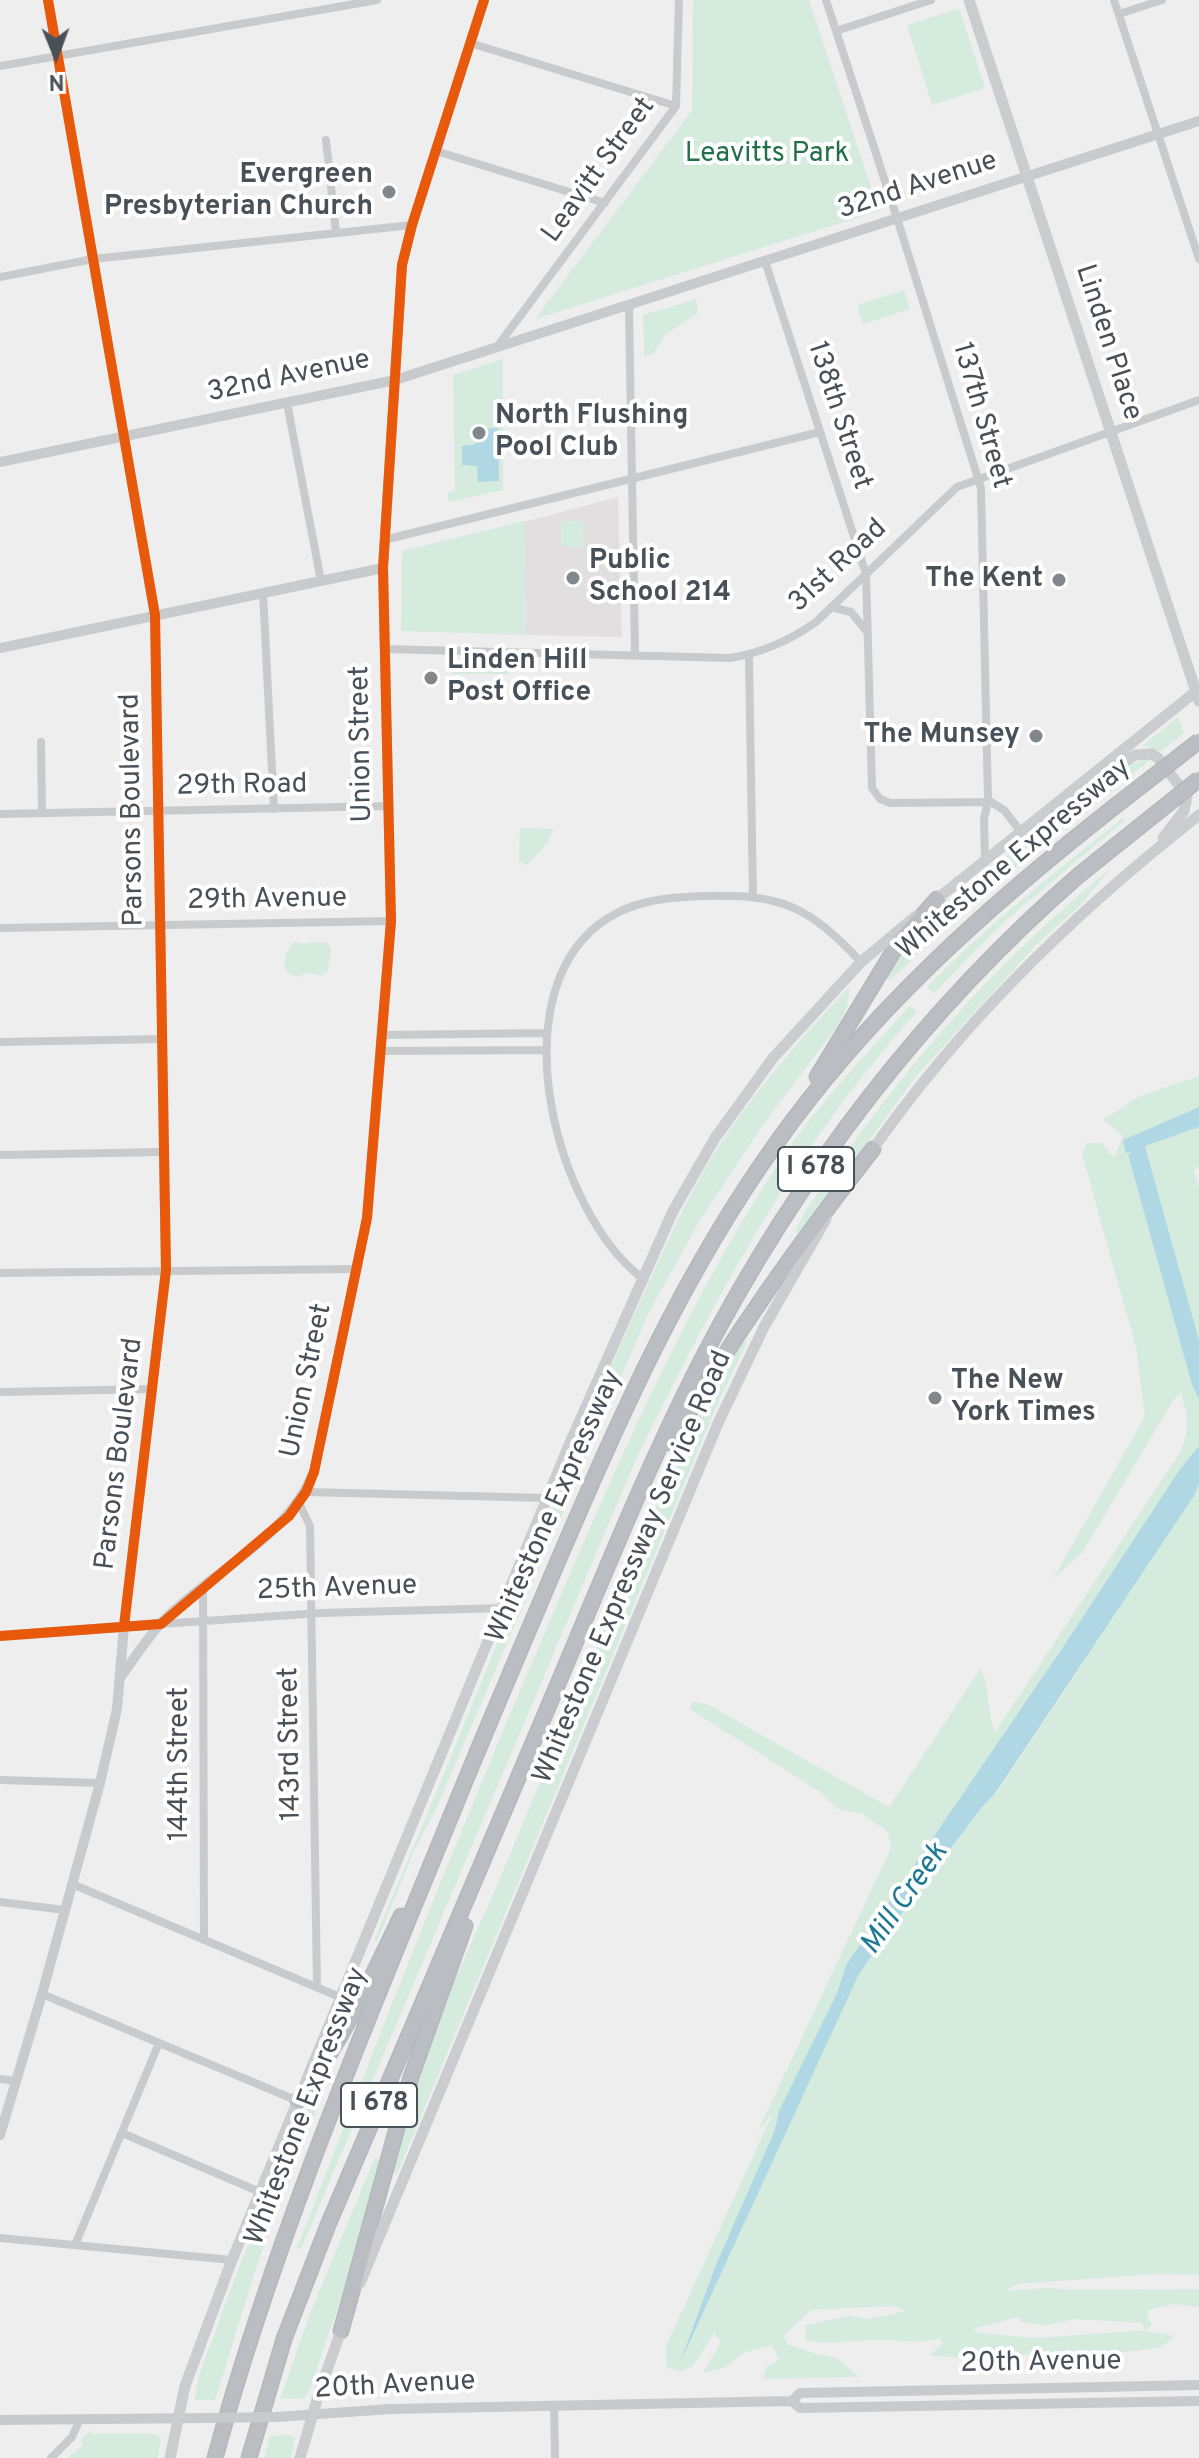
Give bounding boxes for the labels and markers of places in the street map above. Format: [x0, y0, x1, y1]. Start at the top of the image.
place label: Evergreen Presbyterian Church [104, 159, 373, 225]
marker: Evergreen Presbyterian Church [380, 183, 398, 201]
place label: North Flushing Pool Club [495, 400, 688, 466]
marker: North Flushing Pool Club [470, 424, 488, 442]
place label: Public School 214 [589, 545, 731, 611]
place label: The Kent [925, 563, 1043, 597]
marker: Public School 214 [564, 569, 582, 587]
marker: The Kent [1050, 571, 1068, 589]
place label: Linden Hill Post Office [447, 645, 591, 711]
marker: Linden Hill Post Office [422, 669, 440, 687]
place label: The Munsey [863, 719, 1020, 753]
marker: The Munsey [1027, 727, 1045, 745]
place label: The New York Times [951, 1365, 1096, 1431]
marker: The New York Times [926, 1389, 944, 1407]

